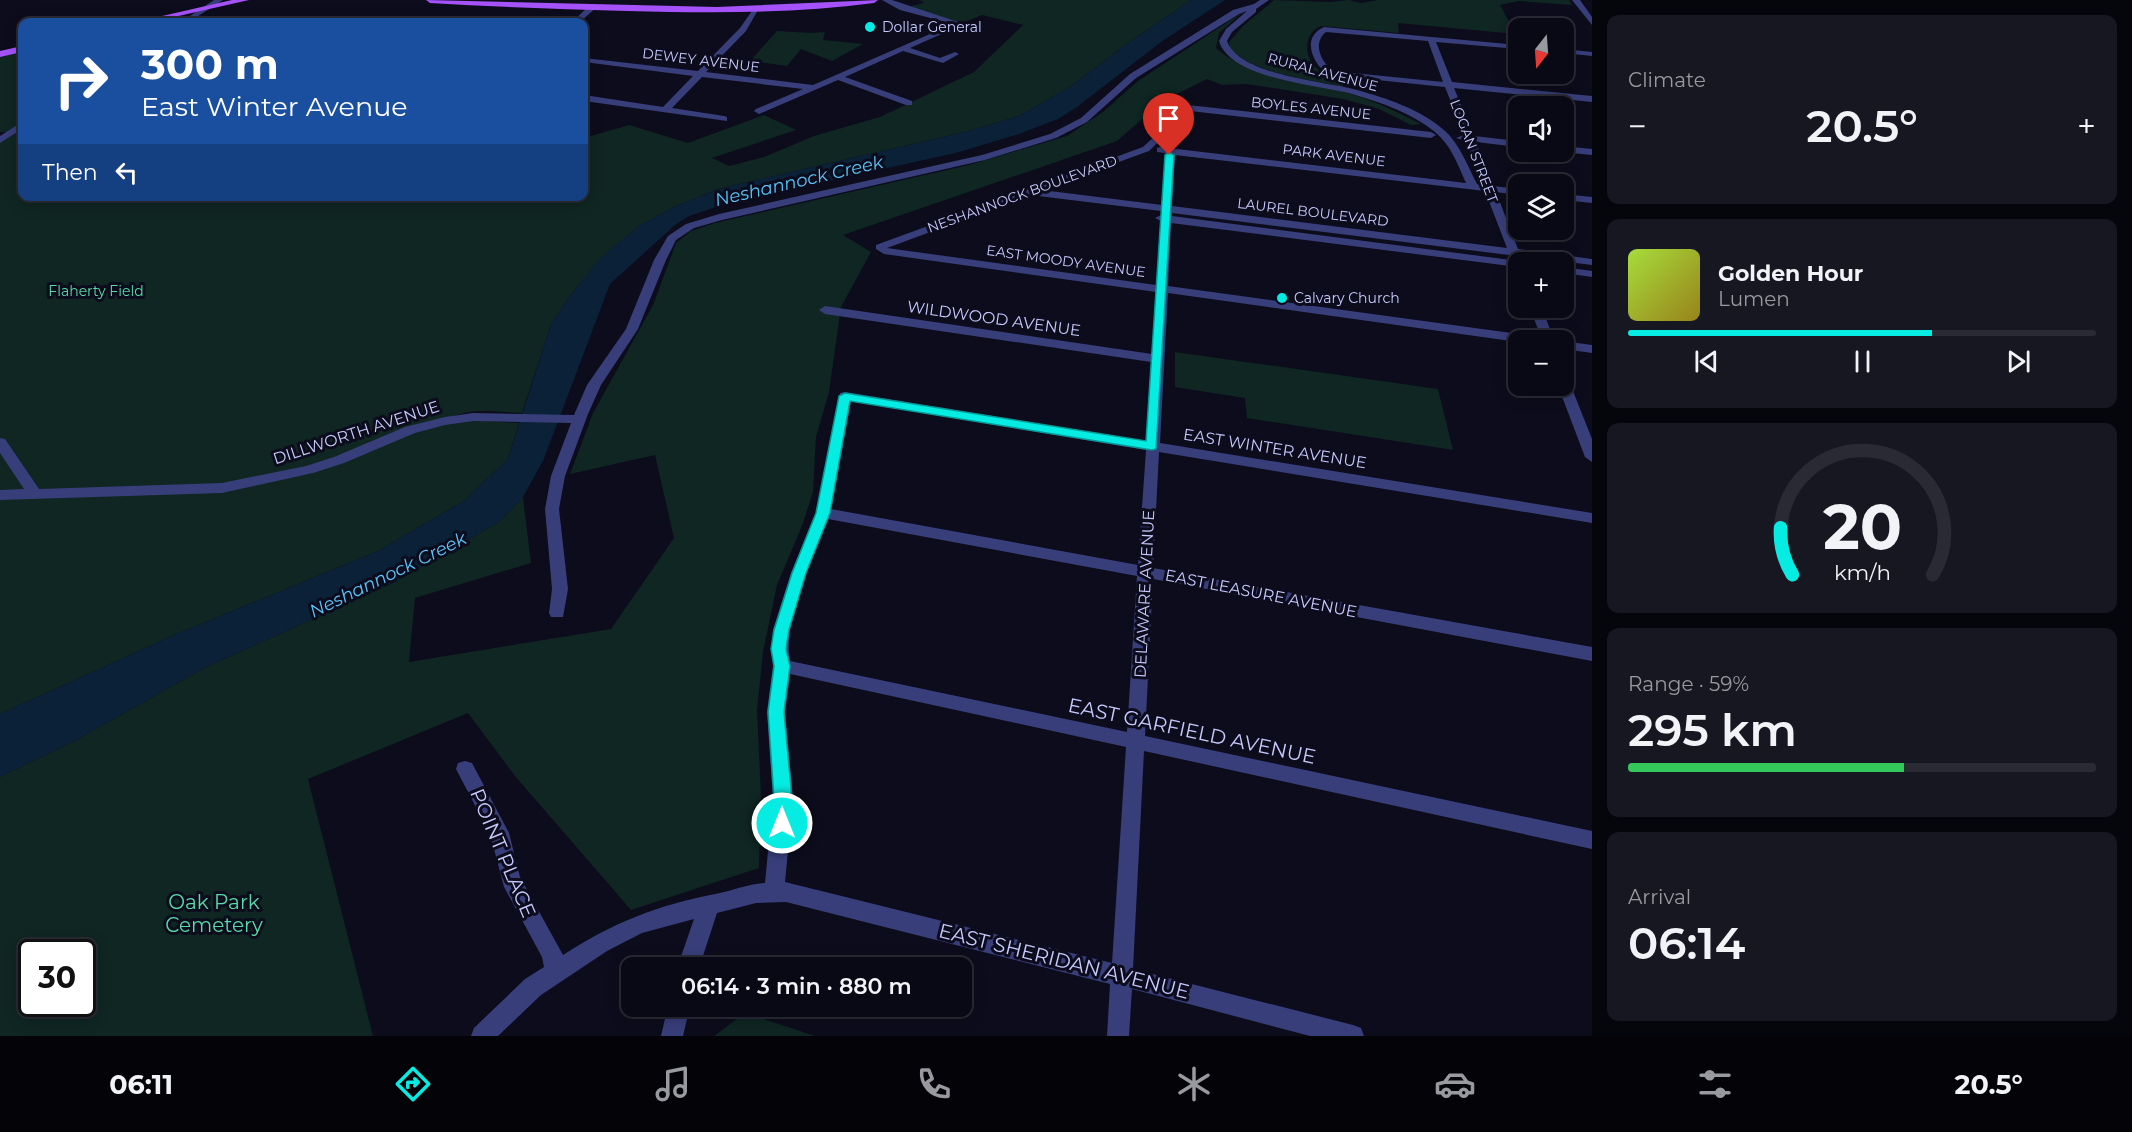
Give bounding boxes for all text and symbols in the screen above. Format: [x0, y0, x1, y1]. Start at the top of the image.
place label: Dollar General [882, 18, 982, 36]
north arrow [1508, 18, 1574, 84]
map controls [1508, 18, 1574, 396]
marker: Dollar General [863, 20, 877, 34]
text: 300 m [141, 38, 279, 90]
icon: right [42, 42, 120, 120]
street label: DEWEY AVENUE [641, 44, 761, 76]
street label: RURAL AVENUE [1266, 49, 1380, 95]
text: Climate [1628, 68, 1706, 92]
text: East Winter Avenue [141, 90, 408, 123]
pin [1143, 93, 1194, 155]
street label: BOYLES AVENUE [1250, 93, 1372, 123]
button: sound [1508, 96, 1574, 162]
street label: LOGAN STREET [1446, 97, 1502, 205]
text: 20.5° [1806, 98, 1918, 153]
icon: arrive [1152, 102, 1185, 135]
text: − [1628, 106, 1647, 146]
text: + [2077, 106, 2096, 146]
street label: PARK AVENUE [1282, 140, 1386, 170]
water label: Neshannock Creek [713, 151, 887, 211]
street label: NESHANNOCK BOULEVARD [925, 151, 1119, 237]
icon: left [110, 156, 143, 189]
text: Then [42, 159, 98, 186]
button: layers [1508, 174, 1574, 240]
street label: LAUREL BOULEVARD [1236, 194, 1390, 230]
street label: EAST MOODY AVENUE [985, 241, 1147, 281]
button: + [1508, 252, 1574, 318]
text: Golden Hour [1718, 260, 1863, 287]
park label: Flaherty Field [48, 282, 144, 300]
text: Lumen [1718, 287, 1790, 311]
place label: Calvary Church [1294, 289, 1400, 307]
marker: Calvary Church [1275, 291, 1289, 305]
street label: WILDWOOD AVENUE [906, 297, 1082, 340]
button: − [1508, 330, 1574, 396]
icon: previous [1690, 345, 1723, 378]
icon: pause [1846, 345, 1879, 378]
icon: next [2002, 345, 2035, 378]
street label: DILLWORTH AVENUE [271, 397, 442, 468]
street label: EAST WINTER AVENUE [1182, 425, 1368, 472]
text: 20 [1822, 489, 1902, 565]
street label: DELAWARE AVENUE [1131, 509, 1158, 679]
water label: Neshannock Creek [306, 527, 471, 623]
text: km/h [1833, 559, 1891, 585]
street label: EAST LEASURE AVENUE [1164, 566, 1358, 621]
text: Range · 59% [1628, 672, 1749, 696]
street label: EAST GARFIELD AVENUE [1066, 693, 1318, 769]
text: 295 km [1628, 702, 1797, 757]
street label: POINT PLACE [465, 785, 541, 921]
position arrow [750, 791, 814, 855]
text: Arrival [1628, 885, 1691, 909]
park label: Oak Park Cemetery [165, 890, 263, 937]
text: 06:14 [1628, 915, 1745, 970]
street label: EAST SHERIDAN AVENUE [936, 918, 1192, 1004]
speed limit sign: 30 [18, 939, 96, 1017]
text: 06:14 · 3 min · 880 m [681, 973, 912, 1000]
icon: directions [392, 1063, 434, 1105]
icon: music [652, 1063, 694, 1105]
icon: phone [913, 1063, 955, 1105]
icon: climate [1173, 1063, 1215, 1105]
icon: car [1434, 1063, 1476, 1105]
icon: filters [1694, 1063, 1736, 1105]
text: 06:11 [109, 1068, 173, 1101]
text: 20.5° [1955, 1068, 2023, 1101]

